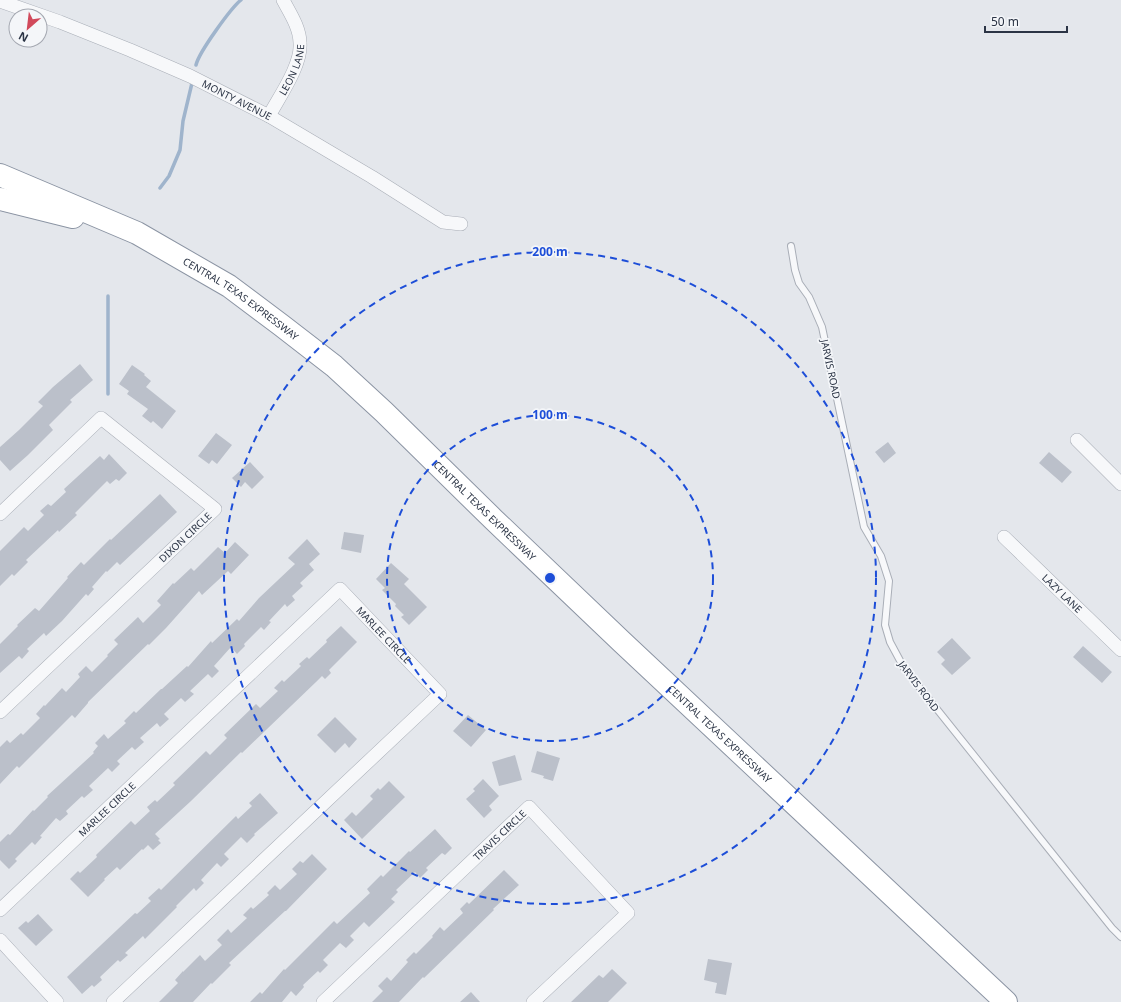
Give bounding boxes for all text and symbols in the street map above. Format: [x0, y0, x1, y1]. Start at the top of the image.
north arrow [8, 8, 48, 48]
scale bar [985, 8, 1067, 34]
text: 50 m [991, 13, 1019, 30]
text: N [16, 29, 31, 46]
street label: LEON LANE [275, 44, 307, 98]
street label: MONTY AVENUE [200, 76, 274, 123]
text: 200 m [532, 243, 568, 260]
street label: CENTRAL TEXAS EXPRESSWAY [181, 254, 302, 344]
street label: JARVIS ROAD [818, 337, 844, 400]
text: 100 m [532, 406, 568, 423]
street label: CENTRAL TEXAS EXPRESSWAY [431, 458, 539, 564]
street label: DIXON CIRCLE [156, 509, 214, 565]
centre of rings [543, 571, 557, 585]
street label: LAZY LANE [1039, 571, 1085, 616]
street label: MARLEE CIRCLE [353, 603, 414, 666]
street label: JARVIS ROAD [895, 657, 943, 714]
street label: CENTRAL TEXAS EXPRESSWAY [665, 682, 775, 786]
street label: MARLEE CIRCLE [75, 779, 139, 840]
street label: TRAVIS CIRCLE [470, 806, 529, 864]

